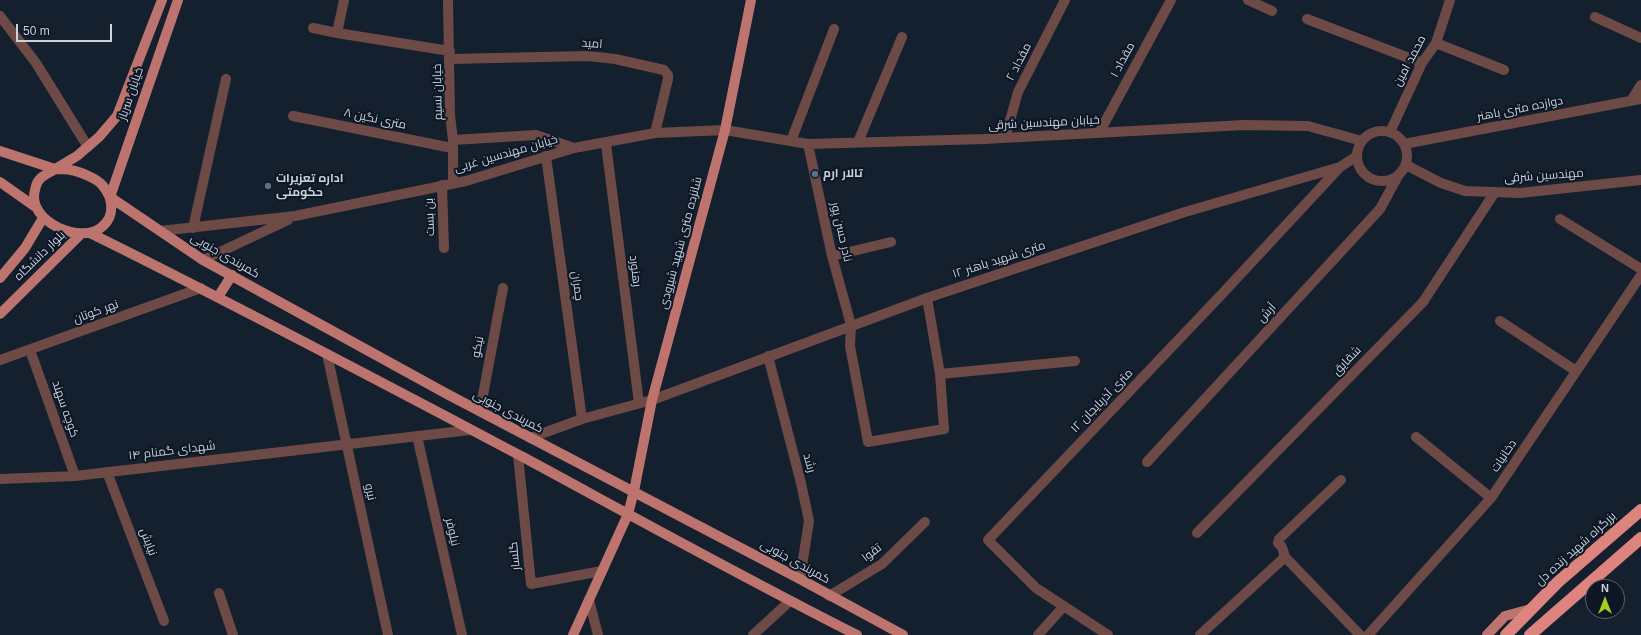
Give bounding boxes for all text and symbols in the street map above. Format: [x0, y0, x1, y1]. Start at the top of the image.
scale bar [18, 16, 114, 42]
text: 50 m [23, 24, 50, 38]
street label: محمد امین [1391, 33, 1429, 89]
street label: امید [581, 36, 603, 52]
street label: مقداد ۱ [1108, 40, 1138, 80]
street label: مقداد ۲ [1003, 41, 1035, 83]
street label: خیابان نسیم [430, 63, 446, 121]
street label: خیابان سرباز [115, 66, 147, 122]
street label: دوازده متری باهنر [1476, 94, 1564, 124]
street label: ۸ متری نگین [343, 105, 407, 133]
street label: خیابان مهندسین شرقی [988, 113, 1100, 133]
street label: خیابان مهندسین غربی [453, 132, 559, 176]
street label: مهندسین شرقی [1504, 166, 1584, 186]
place label: تالار ارم [823, 167, 863, 181]
marker: تالار ارم [810, 169, 820, 179]
place label: اداره تعزیرات حکومتی [276, 172, 343, 200]
street label: شانزده متری شهید شیرودی [656, 175, 706, 311]
marker: اداره تعزیرات حکومتی [263, 181, 273, 191]
street label: بن بست [422, 198, 438, 236]
street label: نادر حسن پور [827, 201, 855, 263]
street label: بلوار دانشگاه [12, 228, 68, 284]
street label: کمربندی جنوبی [188, 230, 262, 282]
street label: ۱۲ متری شهید باهنر [951, 238, 1047, 282]
street label: رهنورد [626, 254, 644, 288]
street label: چمران [568, 270, 586, 302]
street label: نهر کوتان [71, 297, 121, 327]
street label: آرش [1255, 300, 1279, 326]
street label: نیکو [469, 335, 487, 359]
street label: شقایق [1330, 343, 1364, 379]
street label: ۱۲ متری آذربایجان [1068, 366, 1136, 436]
street label: کوچه سهند [49, 379, 81, 439]
street label: کمربندی جنوبی [470, 387, 546, 437]
street label: دخانیات [1488, 437, 1520, 475]
street label: ۱۴ شهدای گمنام [128, 439, 216, 463]
street label: رشد [800, 452, 818, 474]
street label: نیرو [361, 482, 379, 502]
street label: بزرگراه شهید زنده دل [1533, 509, 1619, 589]
street label: نیلوفر [442, 517, 462, 547]
street label: نیایش [136, 526, 160, 558]
street label: کمربندی جنوبی [758, 537, 832, 587]
street label: گلسار [506, 541, 524, 571]
street label: تقوا [859, 541, 885, 565]
north arrow [1585, 579, 1625, 619]
text: N [1601, 582, 1609, 594]

